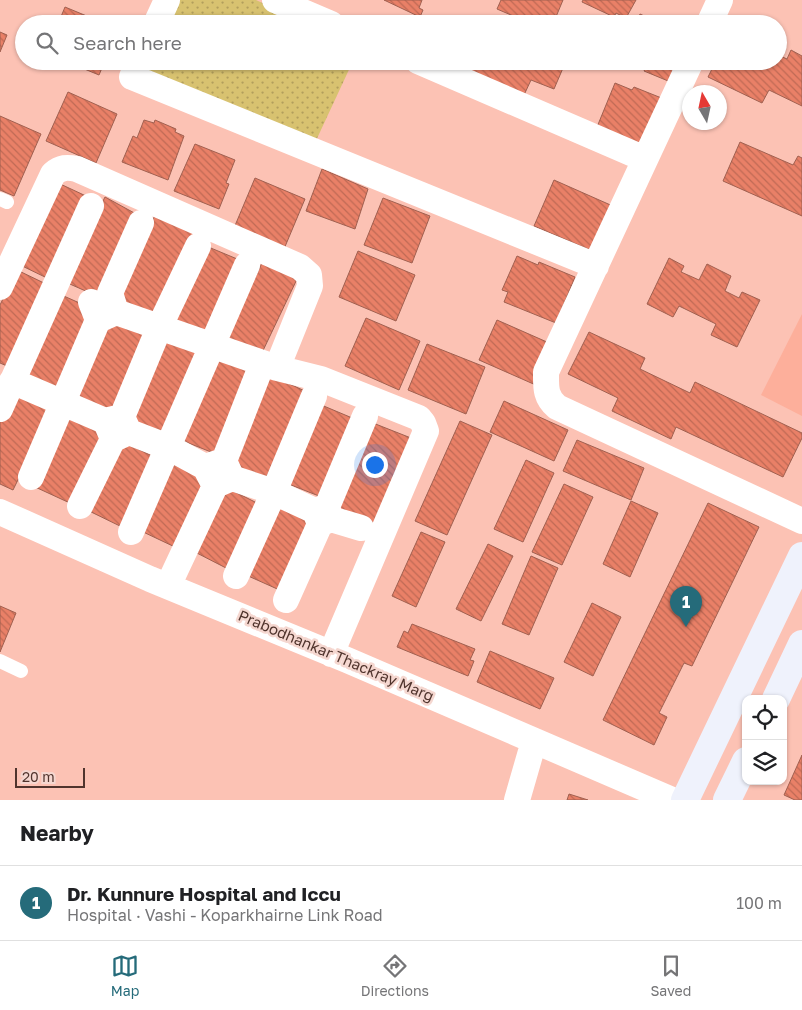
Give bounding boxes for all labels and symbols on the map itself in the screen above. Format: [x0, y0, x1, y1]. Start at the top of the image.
north arrow [682, 85, 727, 130]
your location [362, 452, 388, 478]
pin: 1 [670, 586, 702, 627]
street label: Prabodhankar Thackray Marg [236, 606, 437, 705]
scale bar [15, 765, 85, 788]

